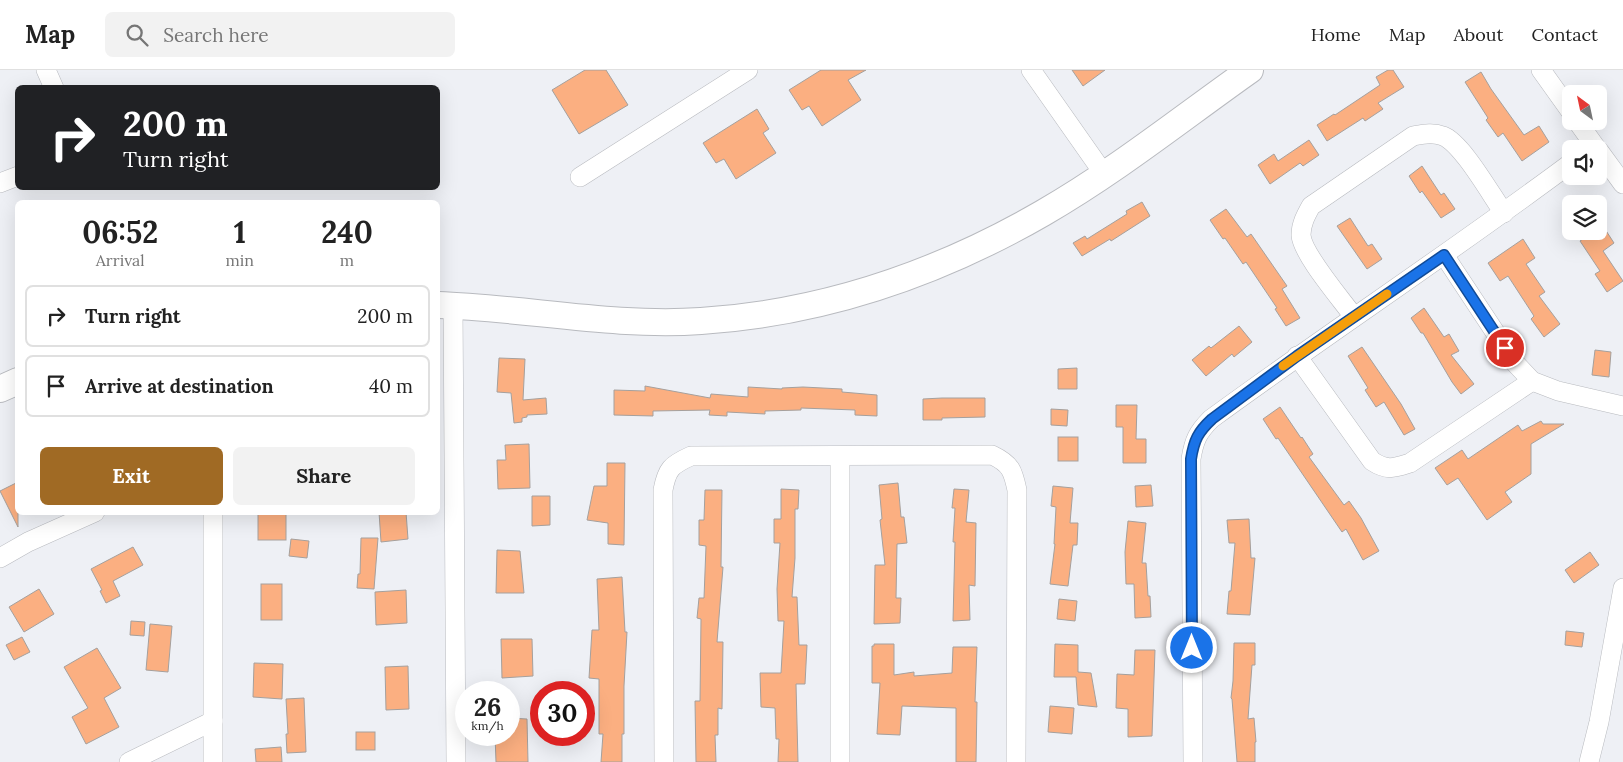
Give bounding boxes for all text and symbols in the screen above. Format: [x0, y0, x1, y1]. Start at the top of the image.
search box [105, 12, 455, 57]
text: Map [25, 19, 75, 50]
icon: search [123, 21, 151, 49]
text: Search here [163, 23, 269, 47]
text: Home [1311, 23, 1361, 46]
text: Map [1389, 23, 1425, 46]
text: About [1453, 23, 1503, 46]
text: Contact [1531, 23, 1598, 46]
north arrow [1562, 85, 1608, 130]
map controls [1562, 85, 1607, 240]
text: 200 m [123, 101, 228, 146]
icon: right [40, 105, 105, 170]
button: sound [1562, 140, 1607, 185]
text: Turn right [123, 145, 228, 173]
button: layers [1562, 195, 1607, 240]
text: 06:52 [82, 213, 158, 251]
text: 1 [234, 213, 246, 251]
text: 240 [321, 213, 373, 251]
text: Arrival [96, 250, 145, 270]
text: min [226, 250, 254, 270]
text: m [340, 250, 354, 270]
icon: right [42, 302, 70, 330]
text: Turn right [85, 304, 181, 328]
text: 200 m [357, 304, 413, 328]
pin [1484, 327, 1526, 369]
icon: arrive [1491, 334, 1519, 362]
icon: arrive [42, 372, 70, 400]
text: Arrive at destination [85, 374, 274, 398]
text: 40 m [369, 374, 413, 398]
button: Exit [40, 447, 223, 505]
button: Share [233, 447, 415, 505]
position arrow [1165, 621, 1217, 673]
speed limit sign: 30 [530, 681, 595, 746]
text: 26 [474, 691, 501, 723]
text: km/h [471, 718, 504, 733]

